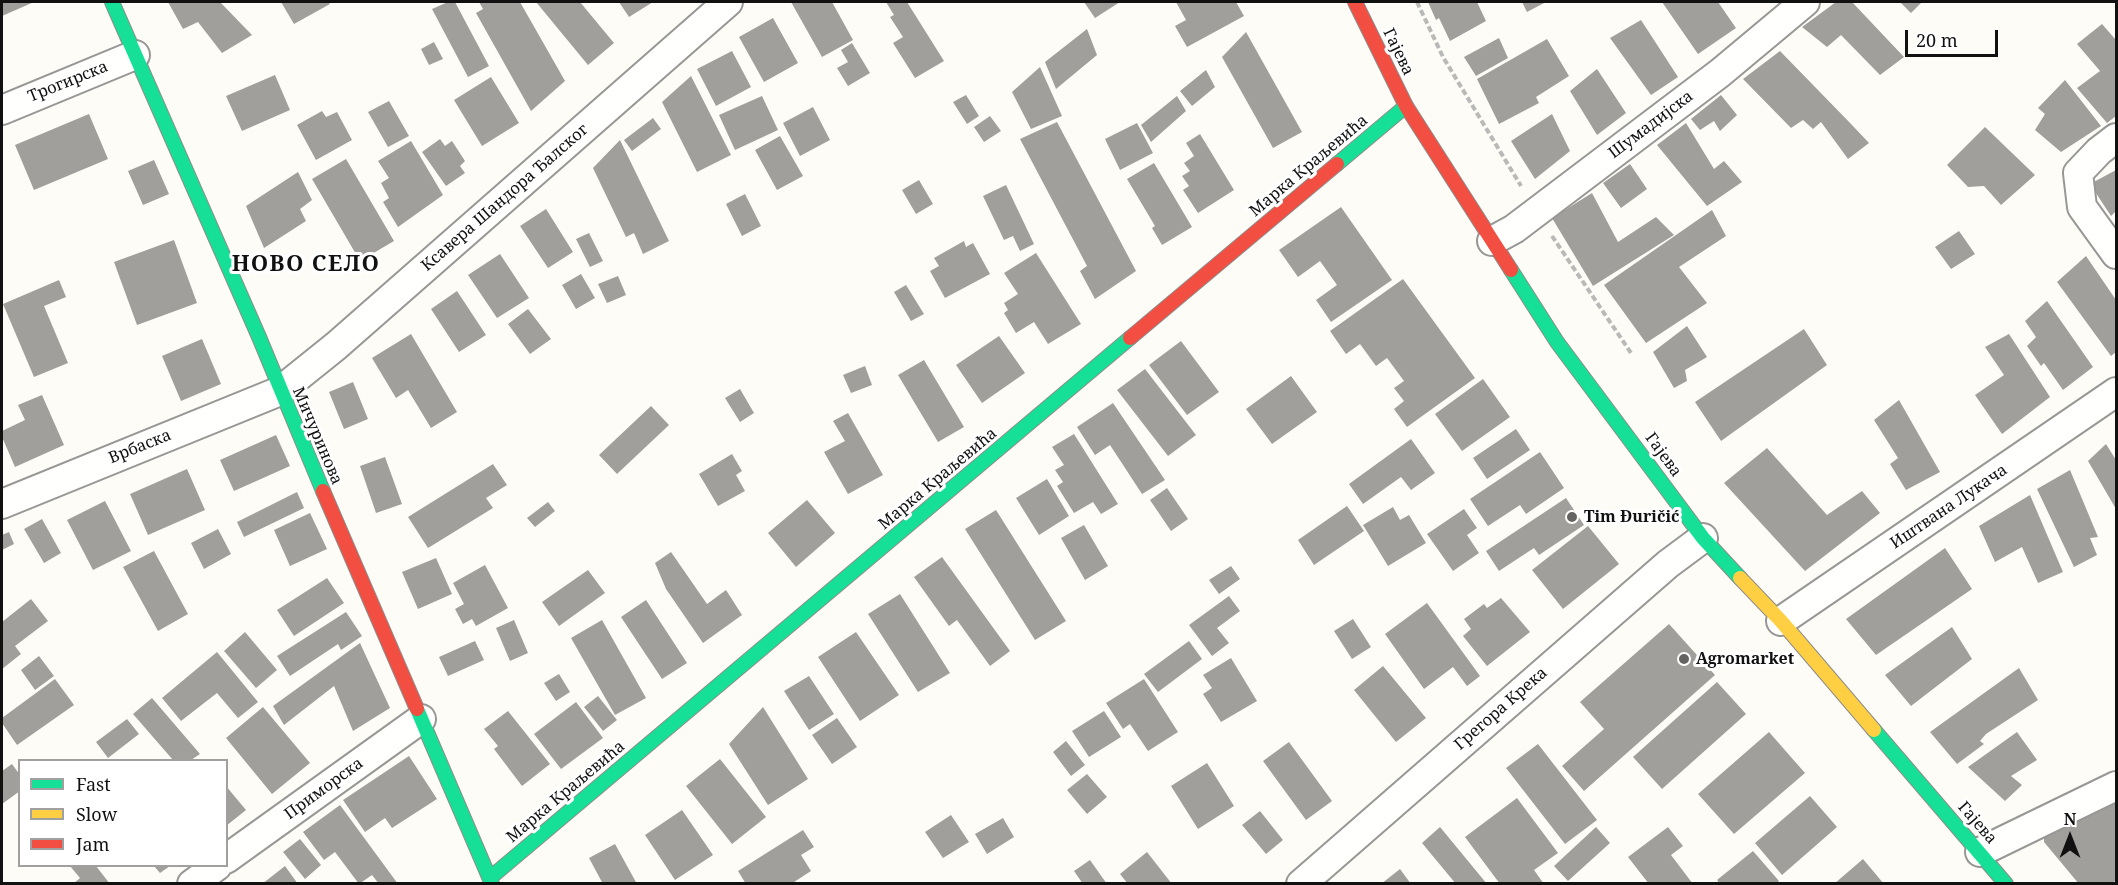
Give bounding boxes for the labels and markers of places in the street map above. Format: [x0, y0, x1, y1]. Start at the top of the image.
place label: Tim Đuričić [1584, 507, 1679, 527]
marker: Tim Đuričić [1565, 510, 1579, 524]
place label: Agromarket [1696, 649, 1794, 669]
marker: Agromarket [1677, 652, 1691, 666]

